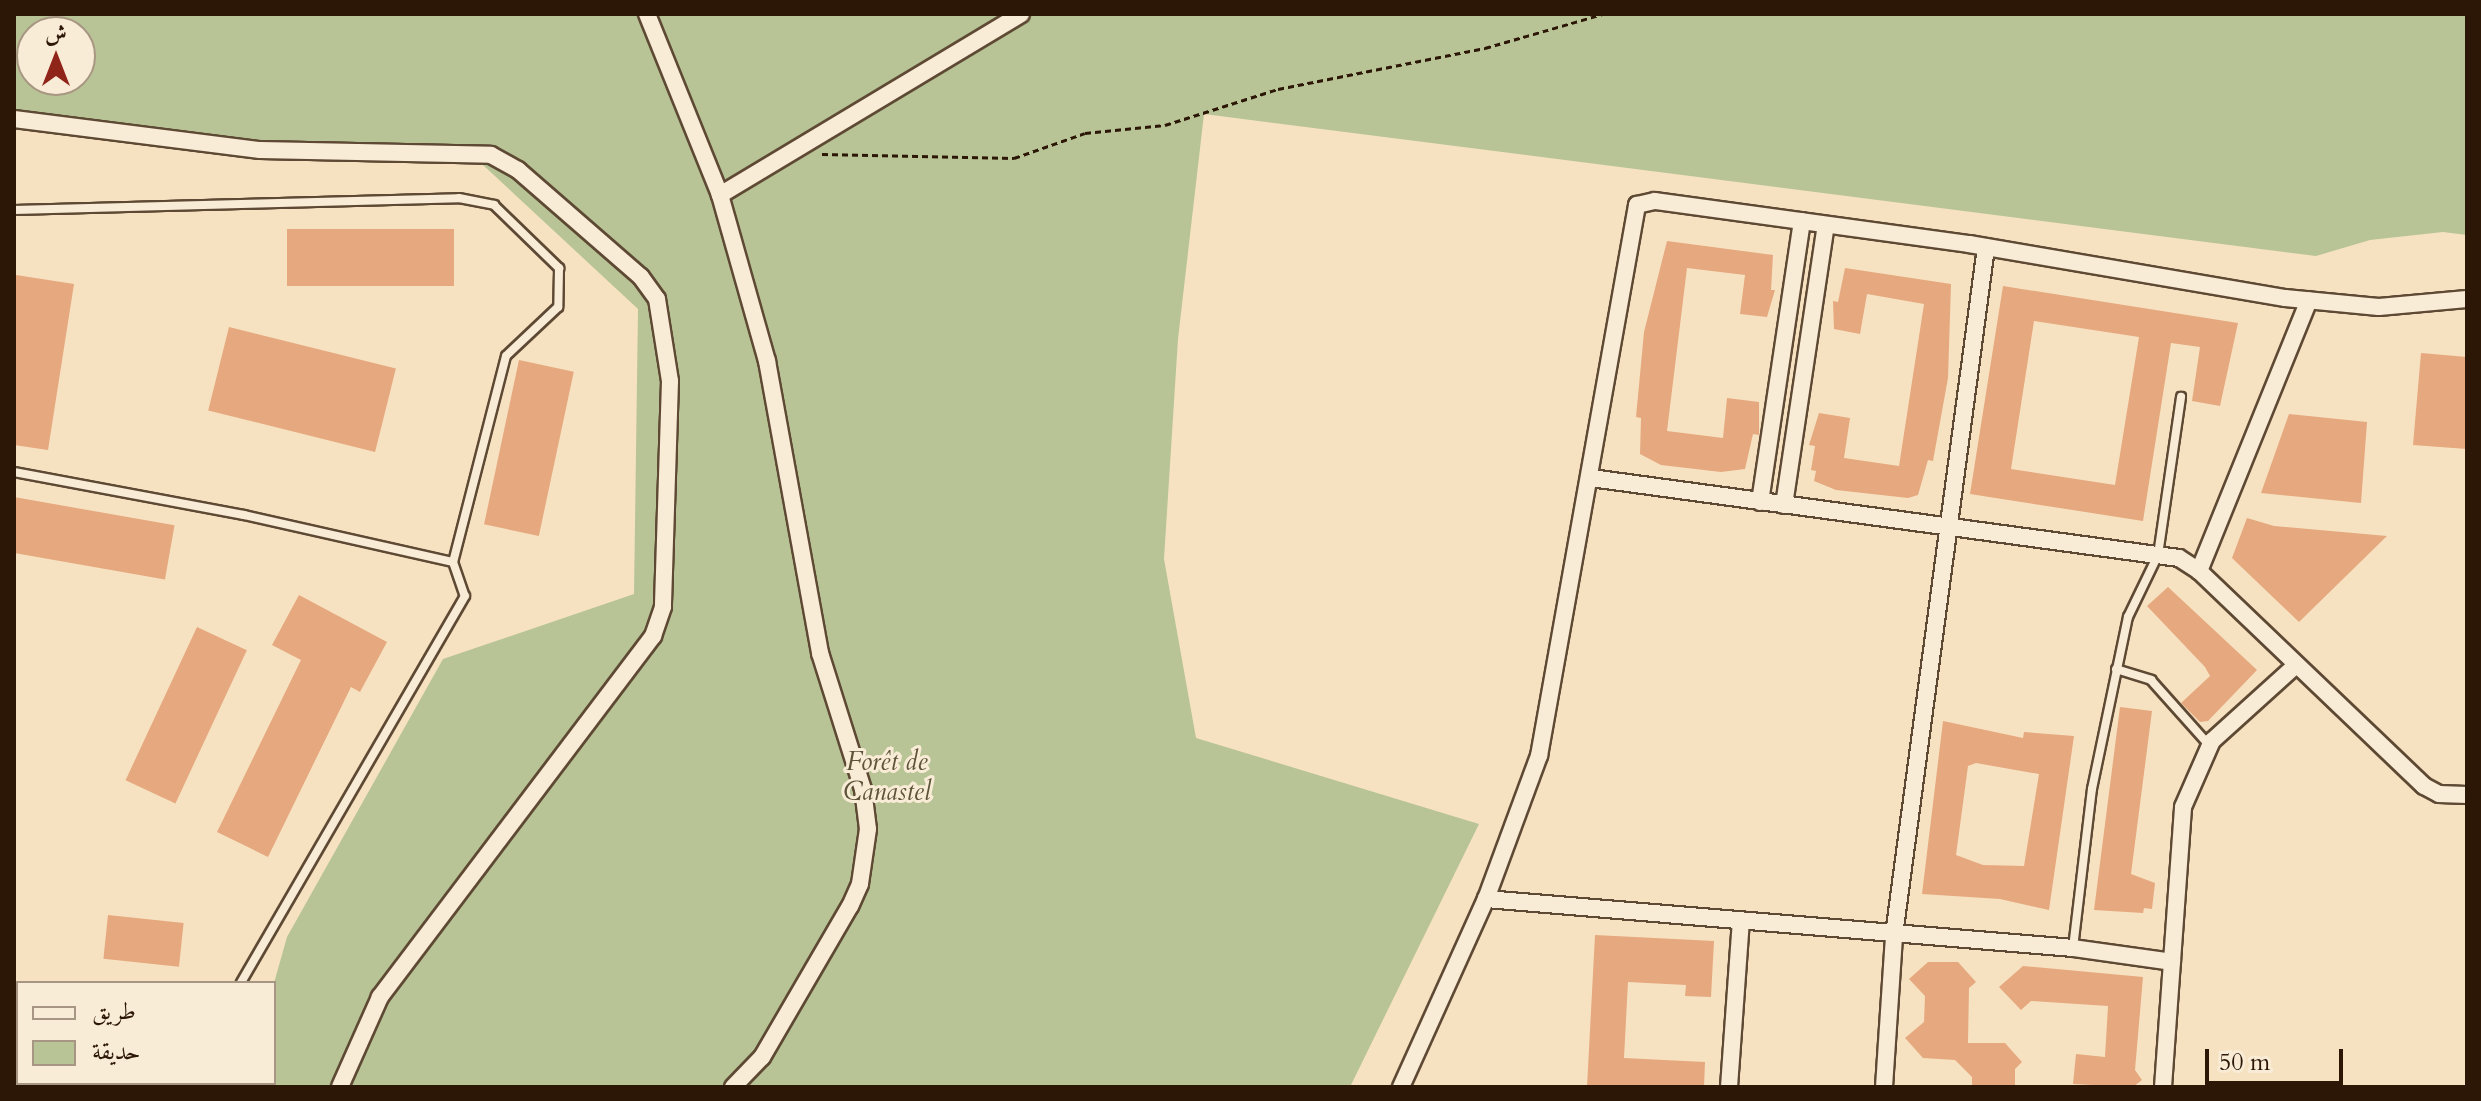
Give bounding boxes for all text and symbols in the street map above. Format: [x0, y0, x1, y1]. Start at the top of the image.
north arrow [16, 16, 96, 96]
text: ش [45, 19, 67, 49]
park label: Forêt de Canastel [843, 746, 931, 808]
legend [16, 981, 276, 1085]
text: طريق [92, 995, 136, 1028]
scale bar [2209, 1033, 2347, 1083]
text: حديقة [92, 1035, 141, 1068]
text: 50 m [2219, 1046, 2270, 1079]

